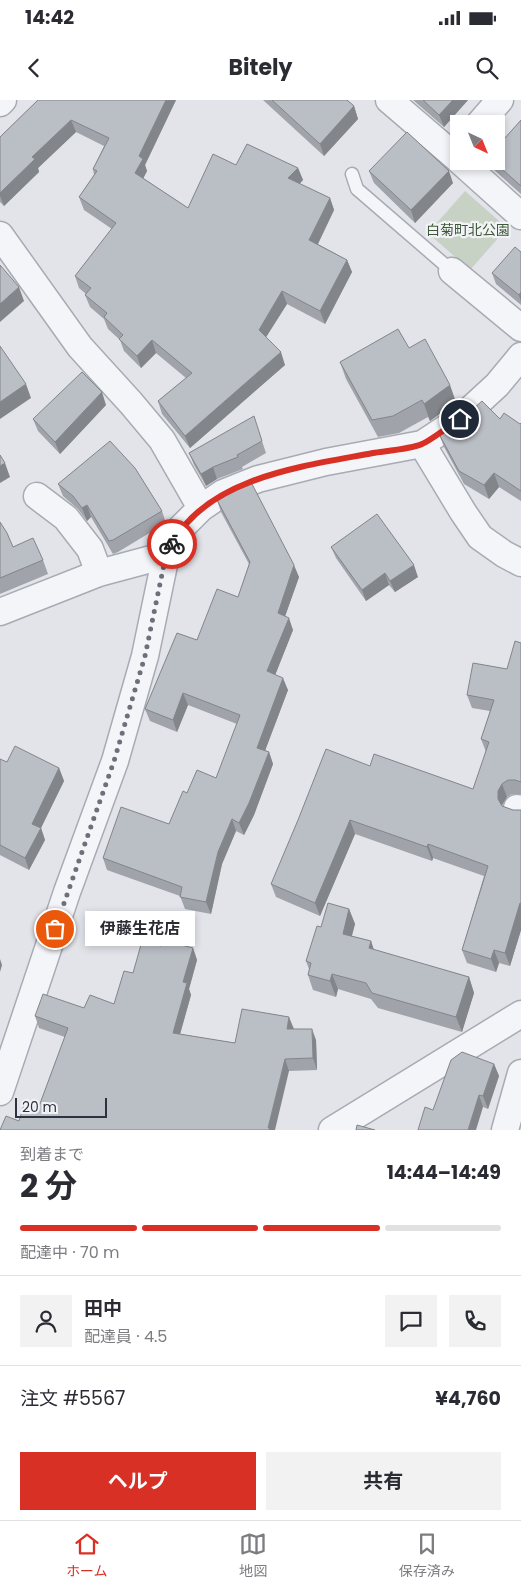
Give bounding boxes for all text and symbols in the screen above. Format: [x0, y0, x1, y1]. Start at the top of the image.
text: 14:42 [25, 4, 74, 31]
text: Bitely [229, 52, 292, 83]
icon: back [20, 54, 48, 82]
icon: search [473, 54, 501, 82]
north arrow [450, 115, 505, 170]
map controls [450, 115, 505, 170]
park label: 白菊町北公園 [426, 220, 510, 240]
pin [439, 398, 481, 440]
icon: home [446, 405, 474, 433]
courier [147, 519, 197, 569]
icon: bike [158, 530, 186, 558]
pin [34, 908, 76, 950]
callout: 伊藤生花店 [85, 912, 195, 946]
icon: bag [41, 915, 69, 943]
text: 伊藤生花店 [100, 917, 180, 940]
scale bar [15, 1095, 108, 1118]
text: 20 m [22, 1097, 57, 1117]
text: 到着まで [20, 1143, 84, 1166]
text: 14:44–14:49 [387, 1159, 501, 1186]
text: 2 分 [20, 1163, 77, 1208]
text: 配達中 · 70 m [20, 1241, 119, 1264]
button: person [20, 1295, 72, 1347]
text: 田中 [84, 1295, 122, 1322]
button: chat [385, 1295, 437, 1347]
button: phone [449, 1295, 501, 1347]
text: 配達員 · 4.5 [84, 1325, 167, 1348]
text: 注文 #5567 [20, 1385, 125, 1412]
text: ¥4,760 [435, 1385, 501, 1412]
button: ヘルプ [20, 1452, 256, 1510]
button: 共有 [266, 1452, 501, 1510]
tab: ホーム [66, 1530, 107, 1582]
tab: 地図 [239, 1530, 267, 1582]
tab: 保存済み [399, 1530, 455, 1582]

